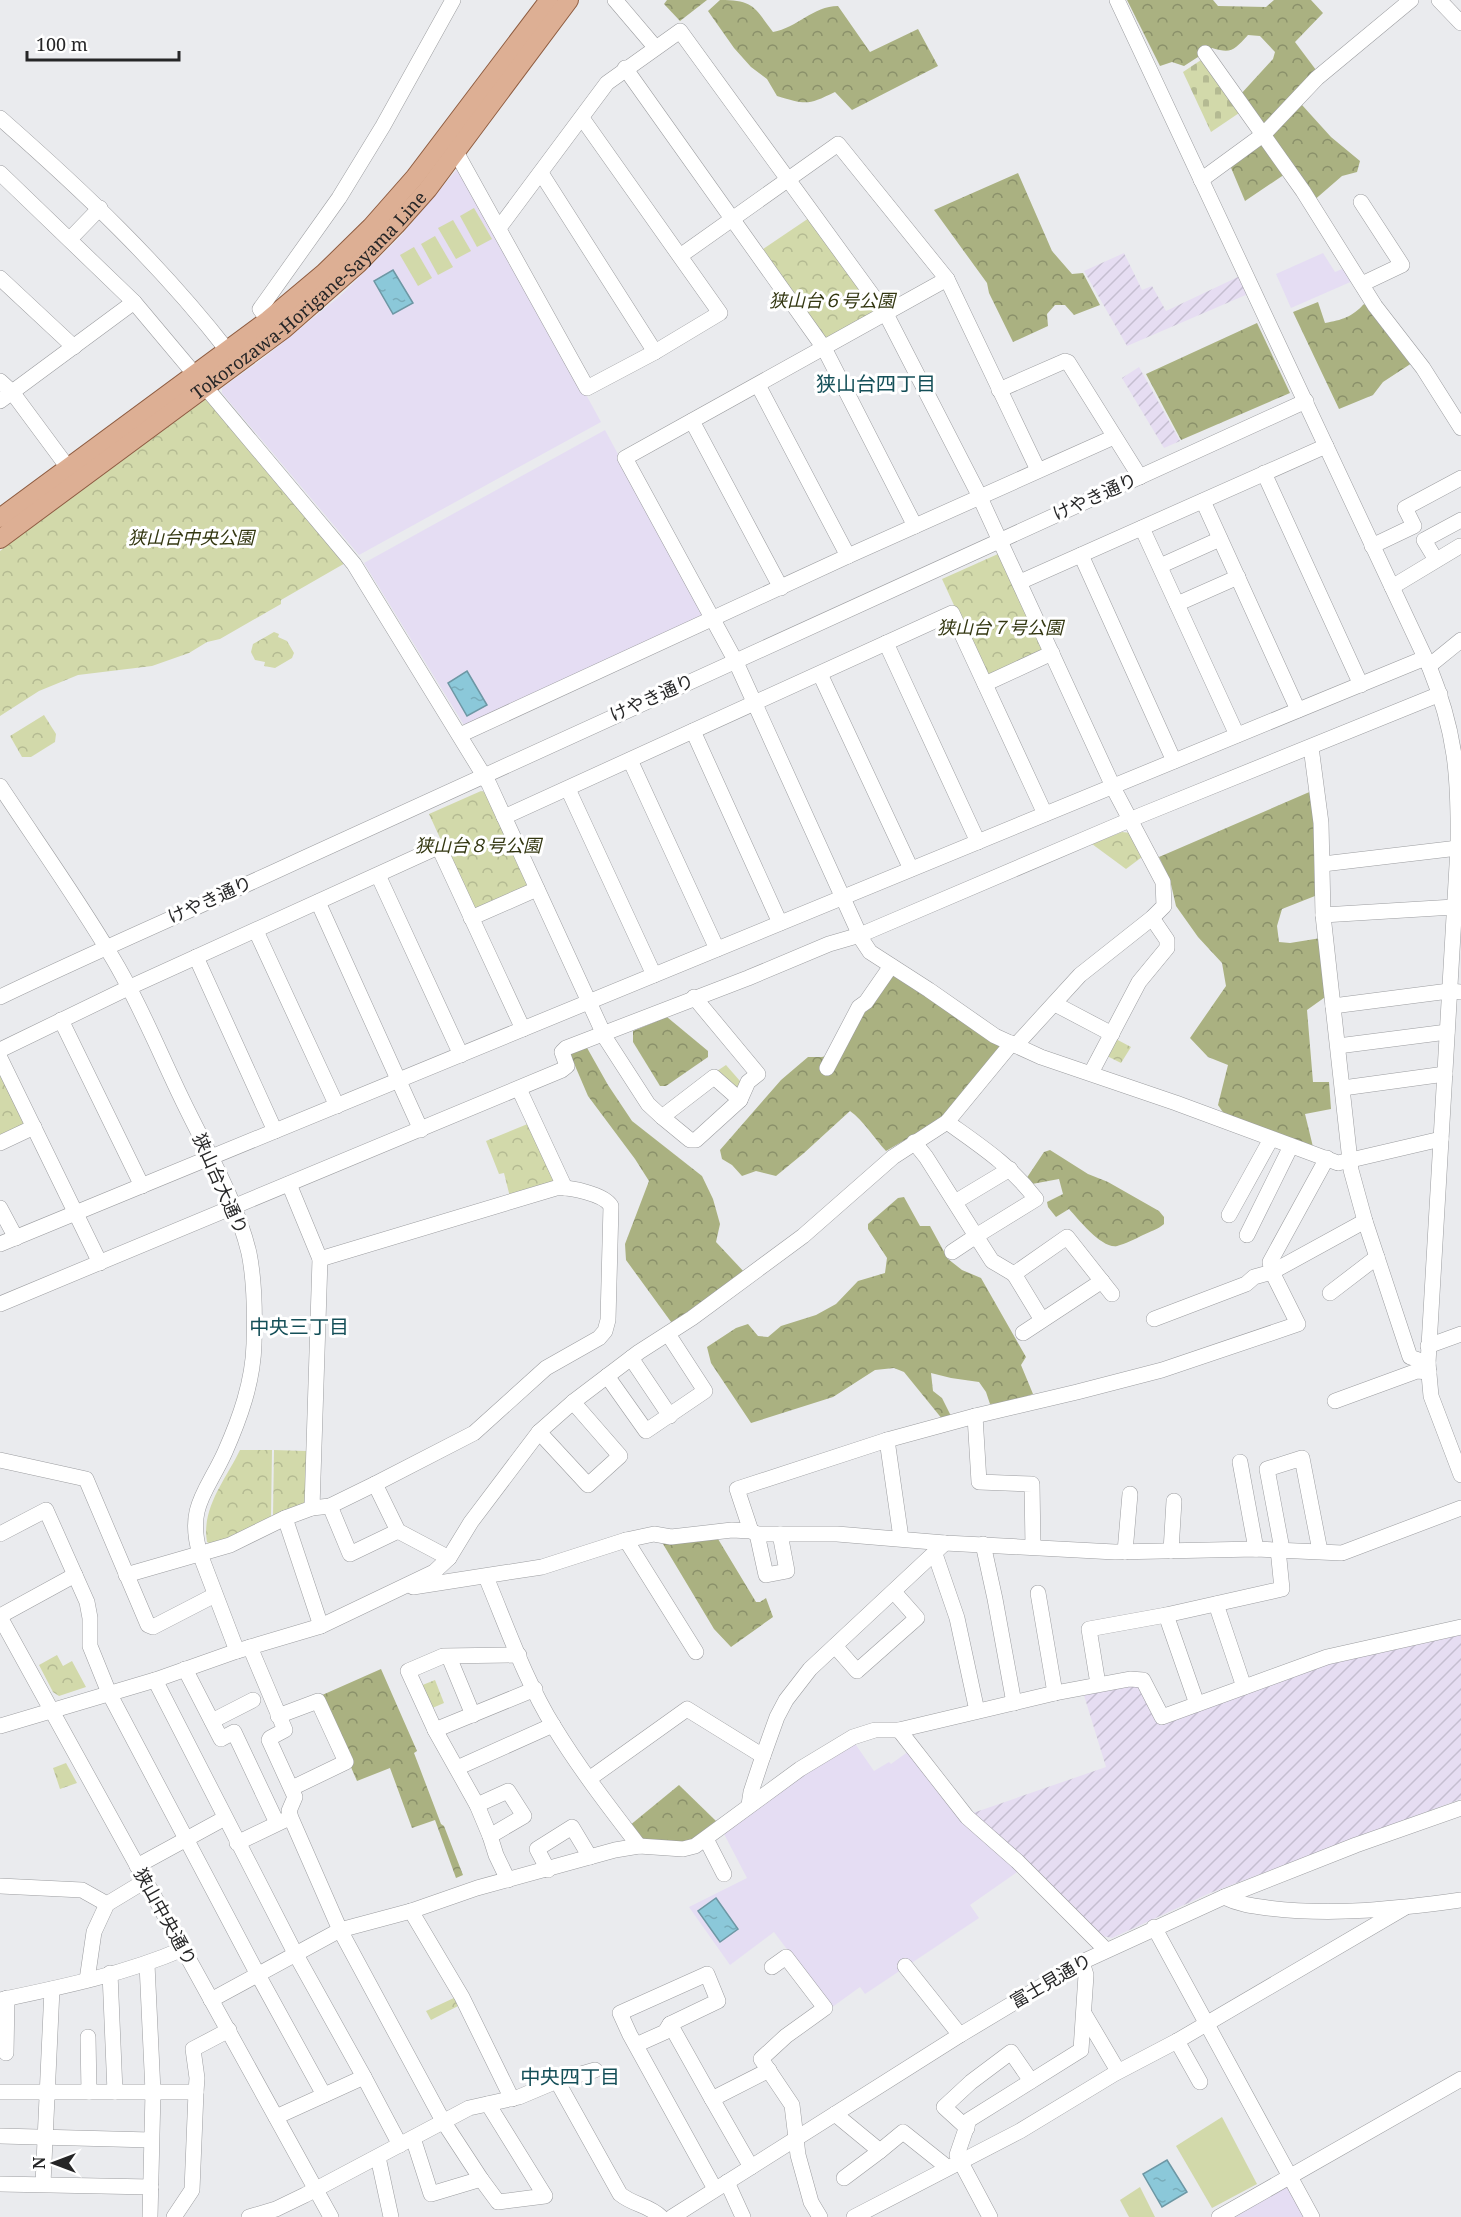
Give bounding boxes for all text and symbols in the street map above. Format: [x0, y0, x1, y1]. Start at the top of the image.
scale bar [27, 24, 178, 62]
text: 100 m [36, 32, 88, 56]
street label: Tokorozawa-Horigane-Sayama Line [186, 186, 431, 405]
park label: 狭山台６号公園 [769, 288, 898, 312]
district label: 狭山台四丁目 [816, 370, 936, 397]
street label: けやき通り [1049, 467, 1141, 525]
park label: 狭山台中央公園 [128, 525, 257, 549]
park label: 狭山台７号公園 [937, 615, 1066, 639]
street label: けやき通り [606, 668, 698, 726]
park label: 狭山台８号公園 [415, 833, 544, 857]
street label: けやき通り [164, 870, 256, 928]
street label: 狭山台大通り [188, 1129, 254, 1238]
district label: 中央三丁目 [249, 1313, 349, 1340]
street label: 狭山中央通り [129, 1863, 203, 1970]
street label: 富士見通り [1006, 1947, 1095, 2013]
district label: 中央四丁目 [520, 2063, 620, 2090]
north arrow [24, 2133, 84, 2193]
text: N [28, 2156, 50, 2169]

